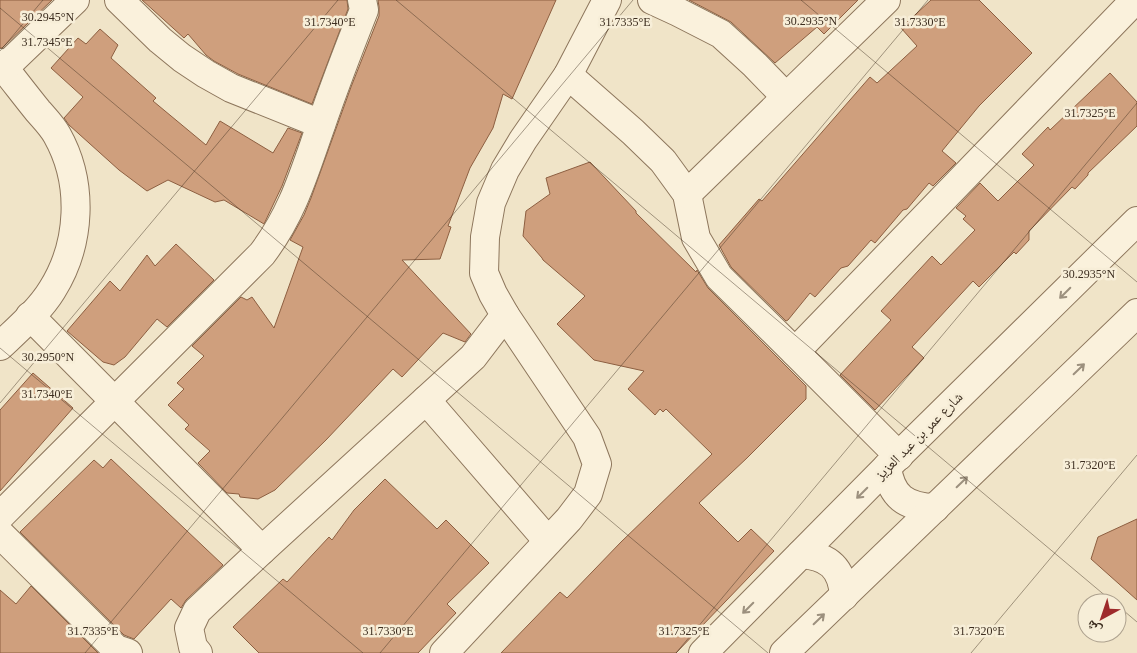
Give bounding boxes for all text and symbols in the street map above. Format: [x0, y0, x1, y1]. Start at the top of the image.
text: 30.2945°N [22, 10, 75, 24]
text: 30.2935°N [785, 14, 838, 28]
text: 31.7340°E [304, 15, 356, 29]
text: 31.7335°E [599, 15, 651, 29]
text: 31.7330°E [894, 15, 946, 29]
text: 31.7345°E [21, 35, 73, 49]
text: 31.7325°E [1064, 106, 1116, 120]
text: 30.2935°N [1063, 267, 1116, 281]
one-way arrow [1059, 286, 1071, 299]
text: 30.2950°N [22, 350, 75, 364]
one-way arrow [1072, 363, 1085, 375]
text: 31.7340°E [21, 387, 73, 401]
street label: شارع عمر بن عبد العزيز [872, 389, 967, 485]
text: 31.7320°E [1064, 458, 1116, 472]
one-way arrow [955, 476, 968, 488]
one-way arrow [856, 486, 868, 499]
north arrow [1077, 593, 1127, 643]
one-way arrow [741, 602, 754, 614]
one-way arrow [813, 613, 826, 625]
text: ش [1083, 616, 1105, 638]
text: 31.7335°E [67, 624, 119, 638]
text: 31.7330°E [362, 624, 414, 638]
text: 31.7325°E [658, 624, 710, 638]
text: 31.7320°E [953, 624, 1005, 638]

